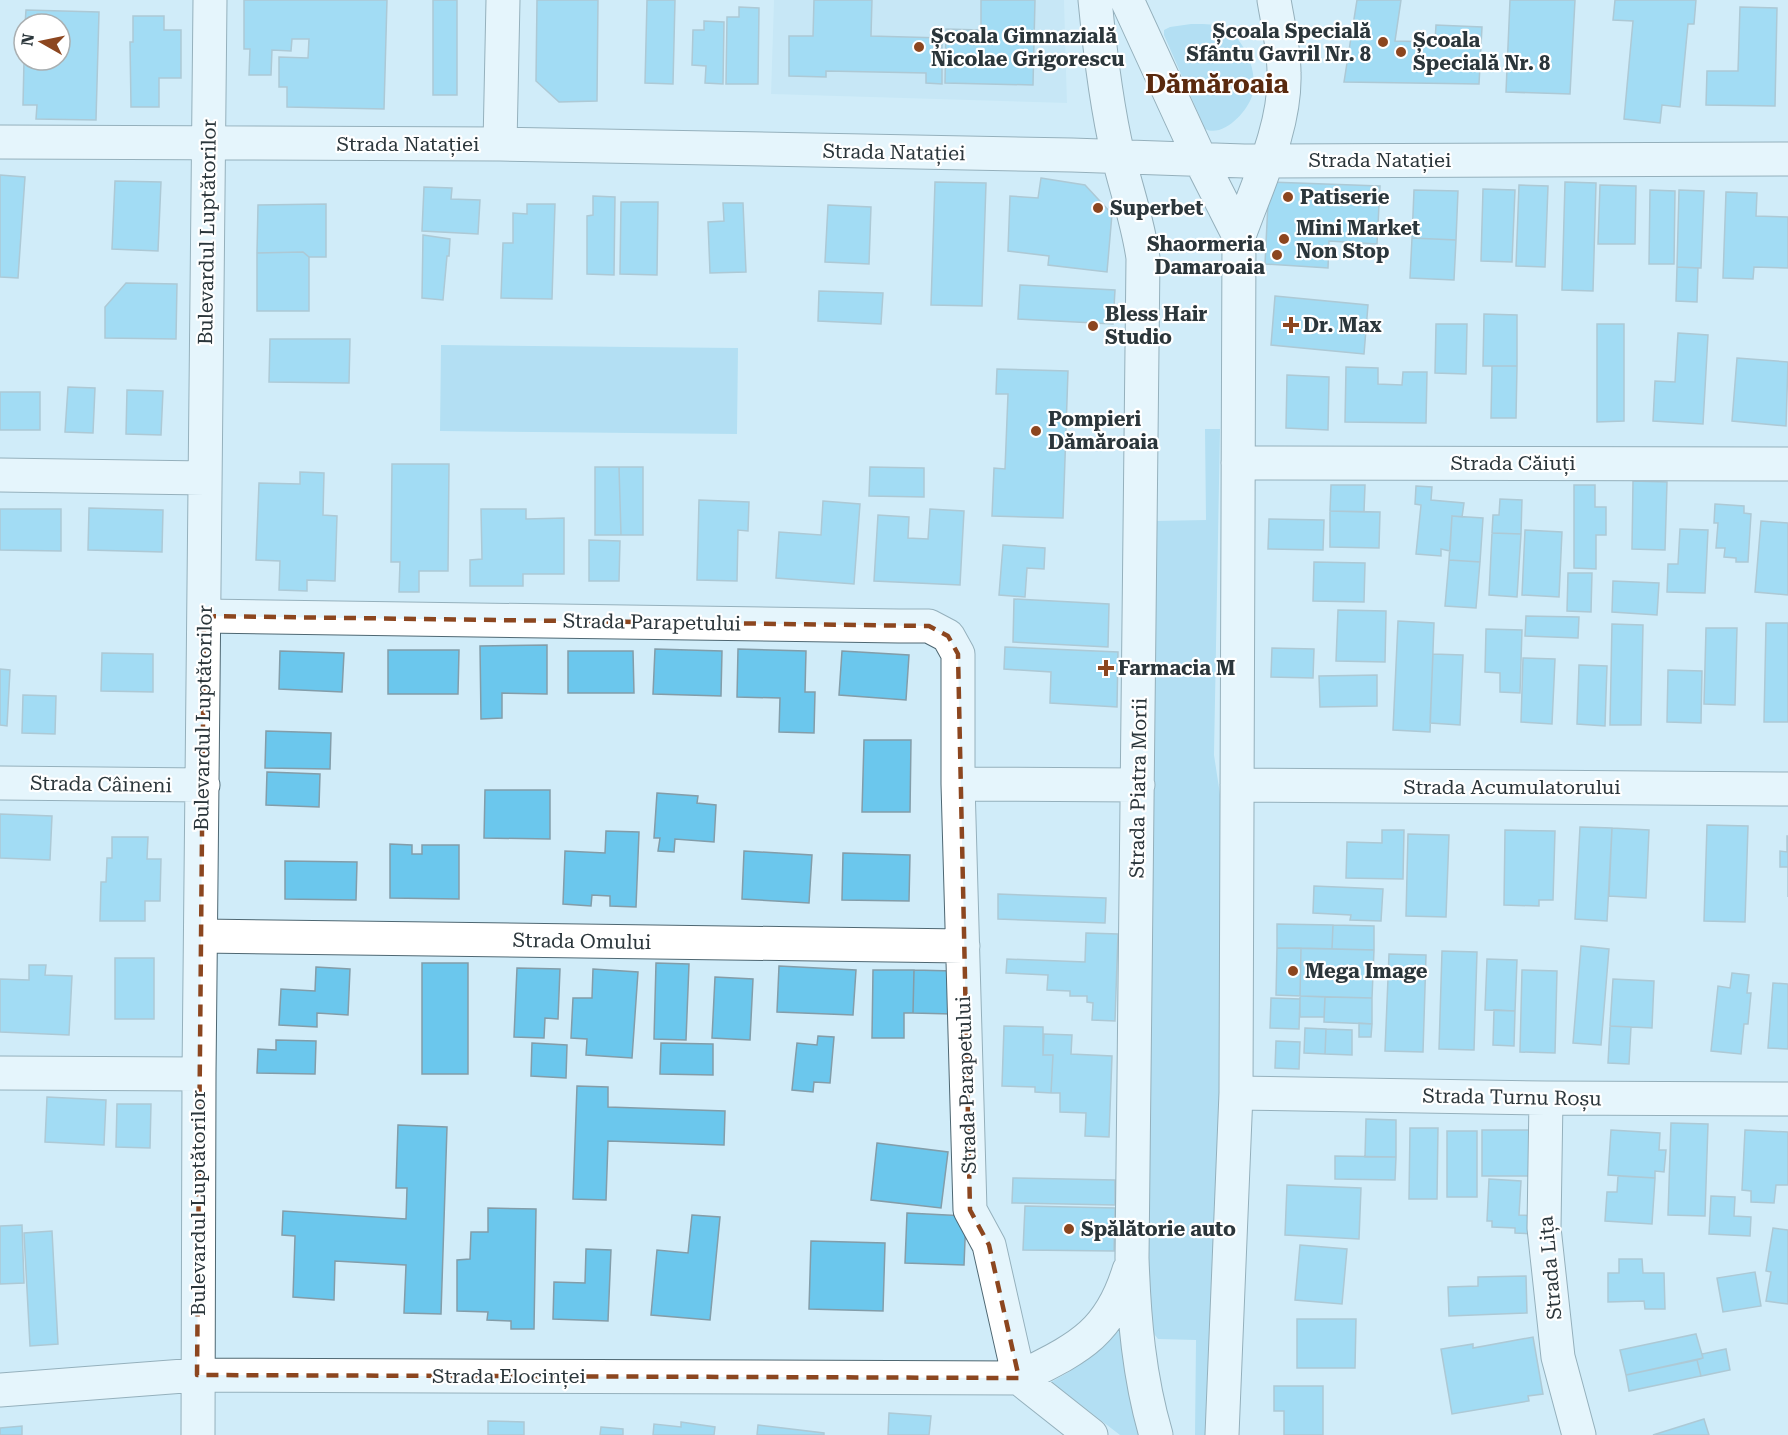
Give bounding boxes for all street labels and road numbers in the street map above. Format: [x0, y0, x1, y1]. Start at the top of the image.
street label: Bulevardul Luptătorilor [193, 119, 221, 345]
street label: Strada Natației [337, 132, 479, 158]
street label: Strada Natației [822, 139, 966, 167]
street label: Strada Natației [1309, 148, 1451, 174]
street label: Strada Căiuți [1450, 451, 1576, 477]
street label: Bulevardul Luptătorilor [189, 605, 217, 831]
street label: Strada Parapetului [563, 608, 741, 636]
street label: Strada Piatra Morii [1124, 697, 1152, 879]
street label: Strada Câineni [30, 771, 172, 797]
street label: Strada Acumulatorului [1403, 775, 1621, 799]
street label: Strada Omului [512, 928, 652, 954]
street label: Strada Parapetului [951, 996, 981, 1174]
street label: Strada Turnu Roșu [1422, 1083, 1602, 1113]
street label: Bulevardul Luptătorilor [186, 1090, 210, 1316]
street label: Strada Lița [1533, 1215, 1568, 1321]
street label: Strada Elocinței [432, 1364, 586, 1390]

